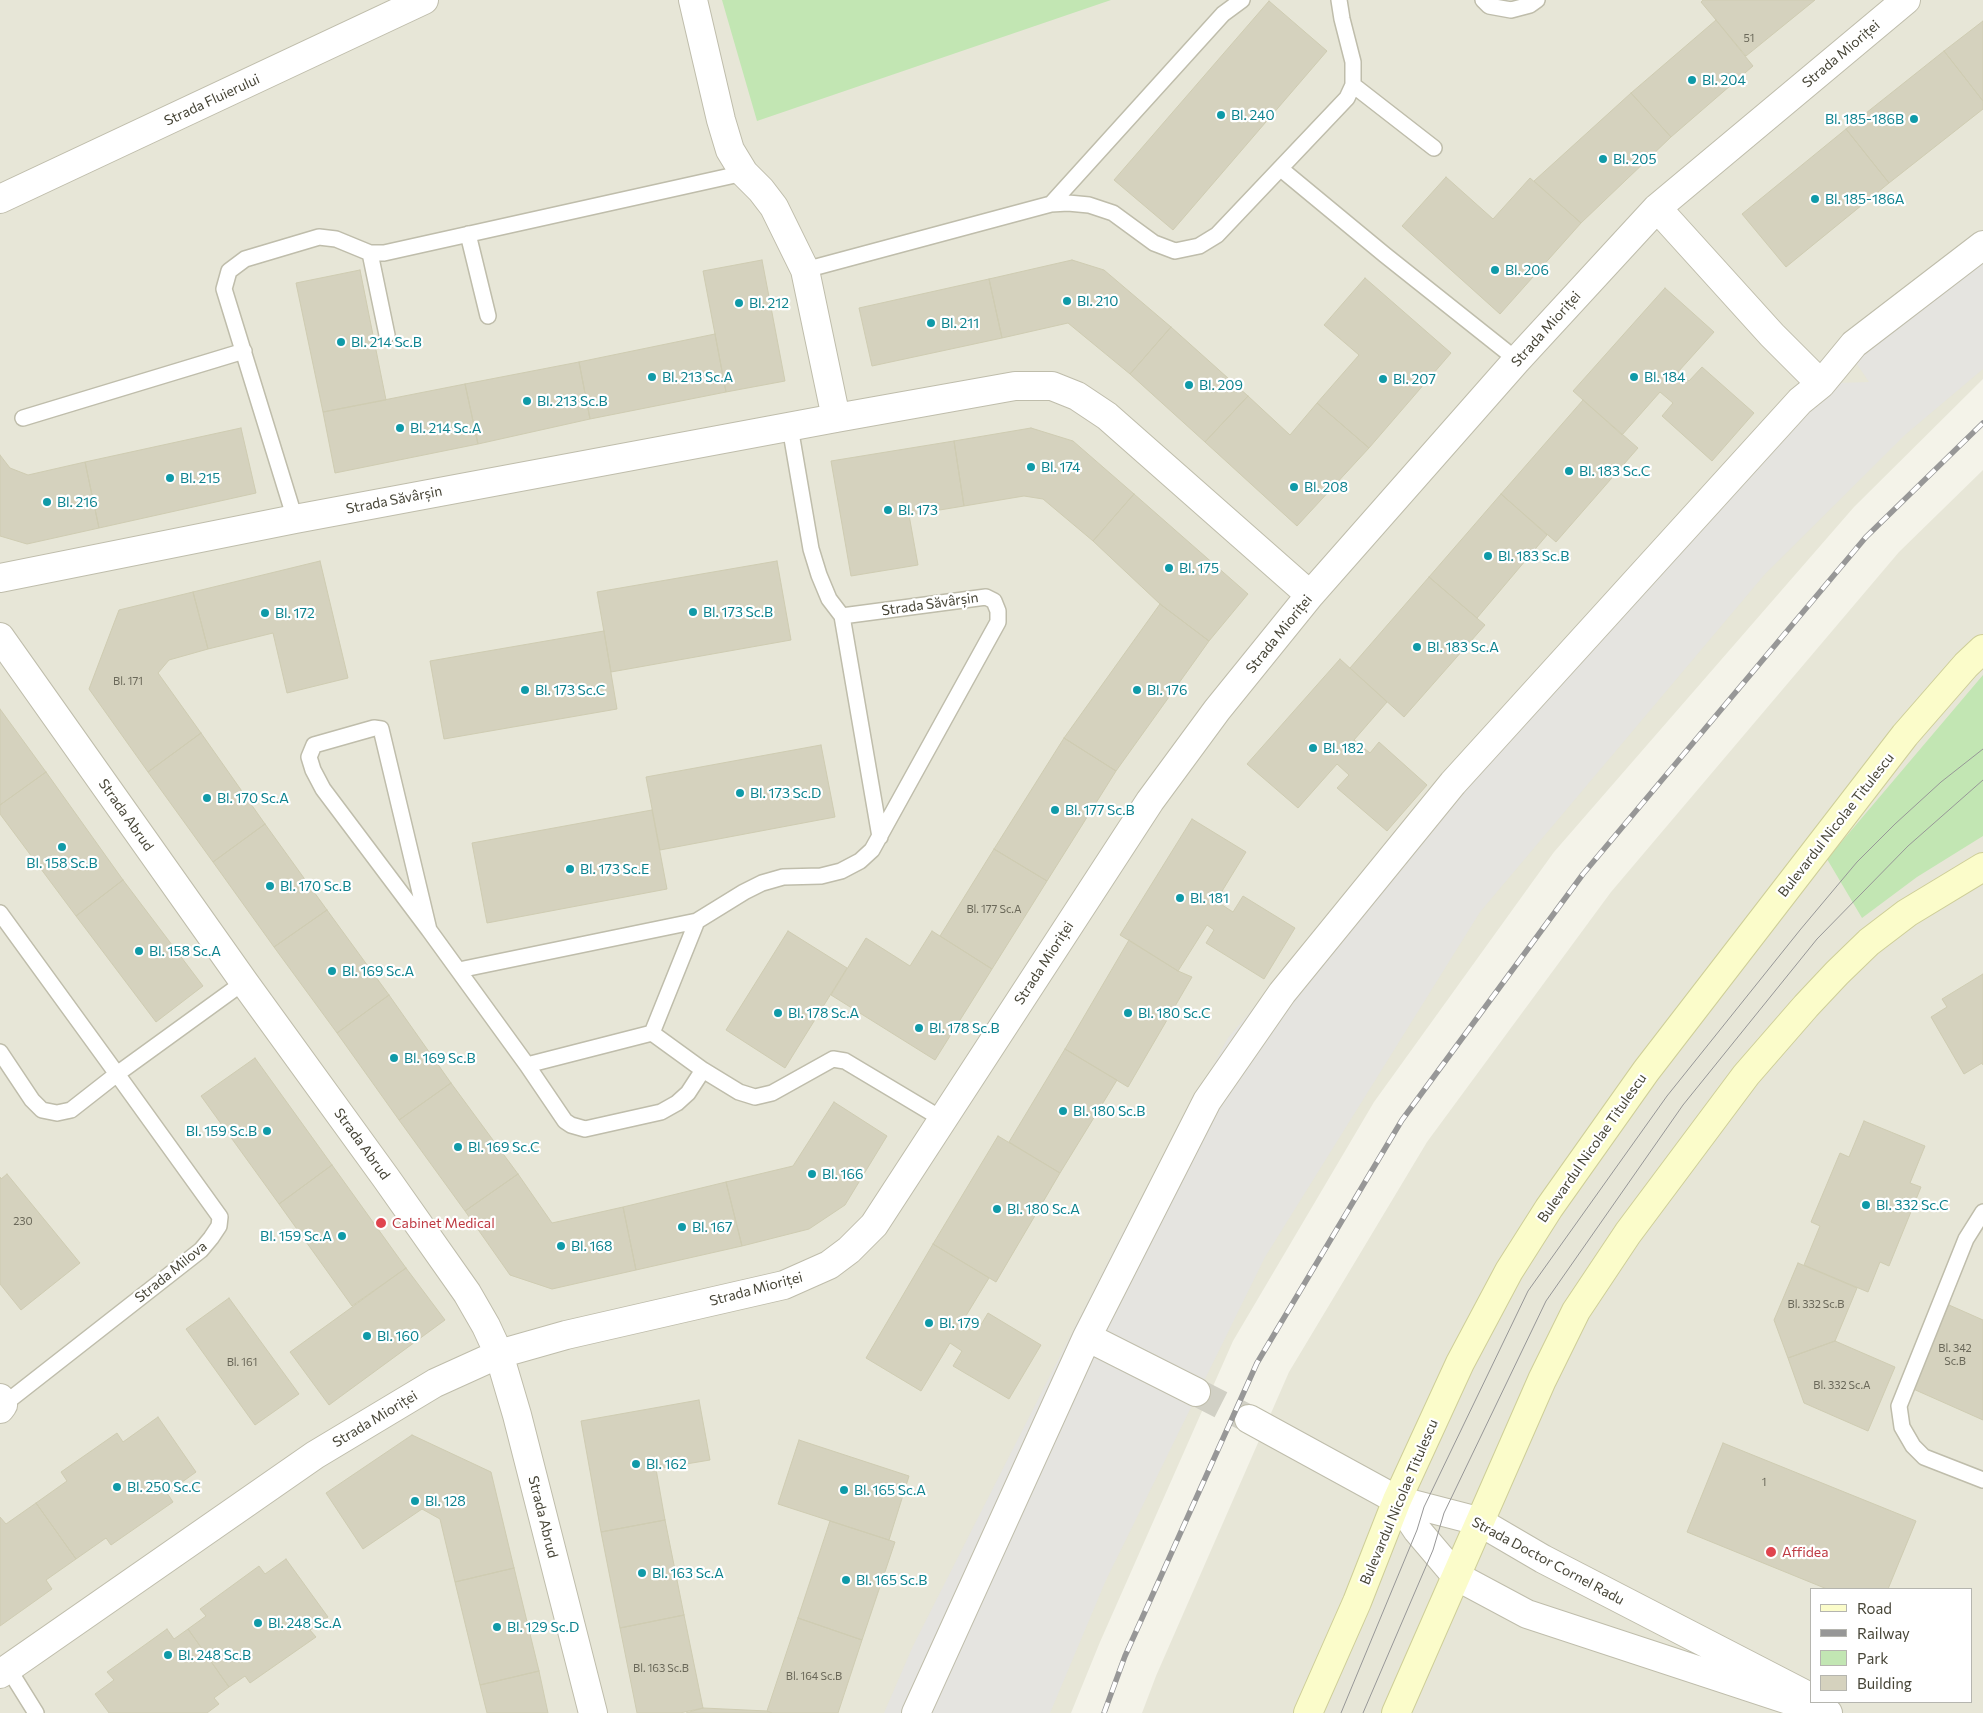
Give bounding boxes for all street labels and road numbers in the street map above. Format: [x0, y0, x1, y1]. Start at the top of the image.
street label: Strada Mioriței [1799, 17, 1883, 91]
street label: Strada Fluierului [162, 71, 262, 129]
street label: Strada Mioriței [1508, 288, 1584, 370]
street label: Strada Săvârșin [344, 482, 444, 518]
street label: Strada Săvârșin [880, 589, 980, 619]
street label: Strada Mioriței [1242, 591, 1316, 677]
street label: Bulevardul Nicolae Titulescu [1775, 750, 1897, 900]
street label: Strada Abrud [95, 776, 157, 854]
street label: Strada Mioriței [1011, 918, 1077, 1008]
street label: Bulevardul Nicolae Titulescu [1534, 1070, 1650, 1226]
street label: Strada Abrud [330, 1105, 394, 1183]
street label: Strada Milova [132, 1238, 210, 1306]
street label: Strada Mioriței [708, 1268, 804, 1310]
street label: Strada Mioriței [330, 1387, 420, 1451]
street label: Bulevardul Nicolae Titulescu [1356, 1417, 1442, 1587]
street label: Strada Abrud [525, 1474, 561, 1560]
street label: Strada Doctor Cornel Radu [1469, 1514, 1627, 1608]

